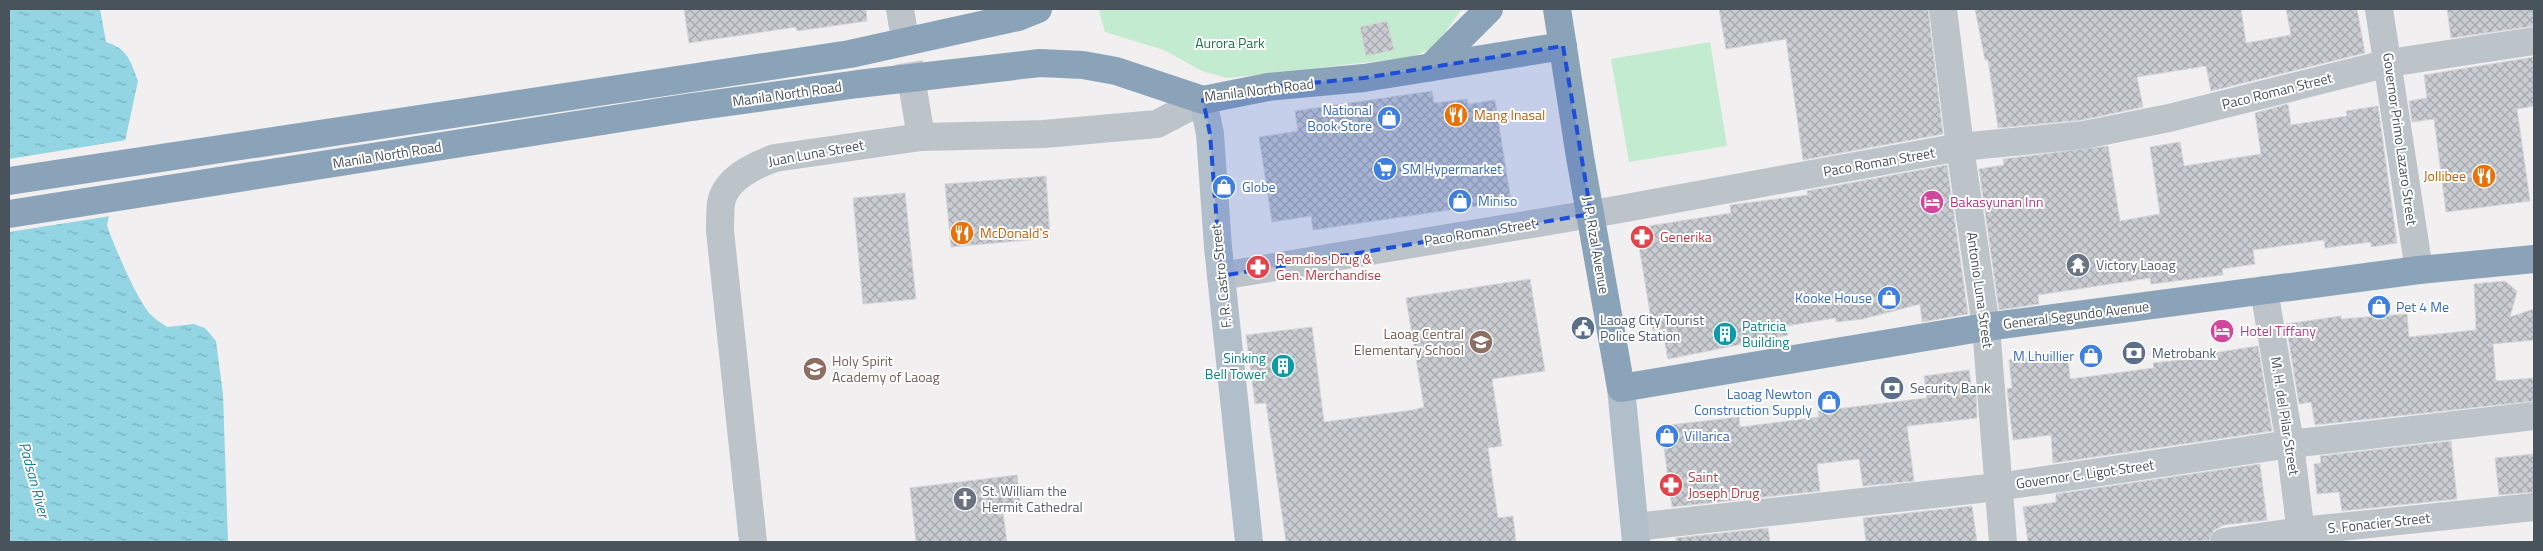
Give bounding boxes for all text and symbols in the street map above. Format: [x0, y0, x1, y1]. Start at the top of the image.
park label: Aurora Park [1195, 32, 1265, 53]
street label: Governor Primo Lazaro Street [2378, 51, 2423, 227]
street label: Paco Roman Street [2219, 67, 2334, 114]
street label: Manila North Road [1203, 72, 1315, 107]
street label: Manila North Road [731, 75, 843, 112]
place label: National Book Store [1307, 99, 1372, 136]
restaurant icon: Mang Inasal [1443, 102, 1469, 128]
place label: Mang Inasal [1474, 104, 1545, 125]
shop icon: National Book Store [1376, 105, 1402, 131]
street label: Juan Luna Street [766, 134, 866, 171]
street label: Manila North Road [331, 136, 443, 173]
street label: Paco Roman Street [1821, 141, 1936, 182]
supermarket icon: SM Hypermarket [1372, 156, 1398, 182]
place label: SM Hypermarket [1402, 158, 1502, 179]
restaurant icon: Jollibee [2471, 163, 2497, 189]
place label: Jollibee [2424, 165, 2466, 186]
shop icon: Globe [1211, 174, 1237, 200]
place label: Globe [1242, 176, 1276, 197]
shop icon: Miniso [1447, 188, 1473, 214]
hotel icon: Bakasyunan Inn [1919, 189, 1945, 215]
place label: Miniso [1478, 190, 1517, 211]
place label: Bakasyunan Inn [1950, 191, 2044, 212]
street label: J. P. Rizal Avenue [1578, 195, 1615, 295]
street label: Paco Roman Street [1422, 212, 1537, 251]
restaurant icon: McDonald's [949, 220, 975, 246]
place label: McDonald's [980, 222, 1049, 243]
street label: F. R. Castro Street [1205, 223, 1236, 329]
pharmacy icon: Generika [1629, 224, 1655, 250]
place label: Generika [1660, 226, 1712, 247]
street label: Antonio Luna Street [1962, 231, 1999, 349]
place label: Remdios Drug & Gen. Merchandise [1276, 248, 1381, 285]
temple icon: Victory Laoag [2065, 252, 2091, 278]
pharmacy icon: Remdios Drug & Gen. Merchandise [1245, 254, 1271, 280]
place label: Victory Laoag [2096, 254, 2176, 275]
shop icon: Kooke House [1876, 285, 1902, 311]
place label: Kooke House [1795, 287, 1872, 308]
shop icon: Pet 4 Me [2366, 294, 2392, 320]
street label: General Segundo Avenue [2002, 295, 2150, 334]
place label: Pet 4 Me [2396, 296, 2449, 317]
place label: Laoag City Tourist Police Station [1600, 309, 1704, 346]
public building icon: Laoag City Tourist Police Station [1570, 315, 1596, 341]
place label: Patricia Building [1742, 315, 1790, 352]
hotel icon: Hotel Tiffany [2209, 318, 2235, 344]
place label: Hotel Tiffany [2240, 320, 2316, 341]
building icon: Patricia Building [1712, 321, 1738, 347]
place label: Laoag Central Elementary School [1354, 323, 1464, 360]
school or university icon: Laoag Central Elementary School [1468, 329, 1494, 355]
bank icon: Metrobank [2121, 340, 2147, 366]
place label: Metrobank [2152, 342, 2217, 363]
shop icon: M Lhuillier [2078, 343, 2104, 369]
place label: M Lhuillier [2013, 345, 2074, 366]
place label: Sinking Bell Tower [1205, 347, 1266, 384]
place label: Holy Spirit Academy of Laoag [832, 350, 940, 387]
building icon: Sinking Bell Tower [1270, 353, 1296, 379]
street label: M. H. del Pilar Street [2266, 355, 2305, 477]
school or university icon: Holy Spirit Academy of Laoag [802, 356, 828, 382]
bank icon: Security Bank [1879, 375, 1905, 401]
place label: Security Bank [1910, 377, 1991, 398]
place label: Laoag Newton Construction Supply [1694, 383, 1812, 420]
shop icon: Laoag Newton Construction Supply [1816, 389, 1842, 415]
shop icon: Villarica [1654, 423, 1680, 449]
place label: Villarica [1684, 425, 1730, 446]
water label: Padsan River [13, 439, 56, 523]
street label: Governor C. Ligot Street [2014, 453, 2155, 494]
place label: Saint Joseph Drug [1688, 466, 1759, 503]
pharmacy icon: Saint Joseph Drug [1658, 472, 1684, 498]
place label: St. William the Hermit Cathedral [982, 480, 1083, 517]
church icon: St. William the Hermit Cathedral [952, 486, 978, 512]
street label: S. Fonacier Street [2327, 507, 2431, 538]

